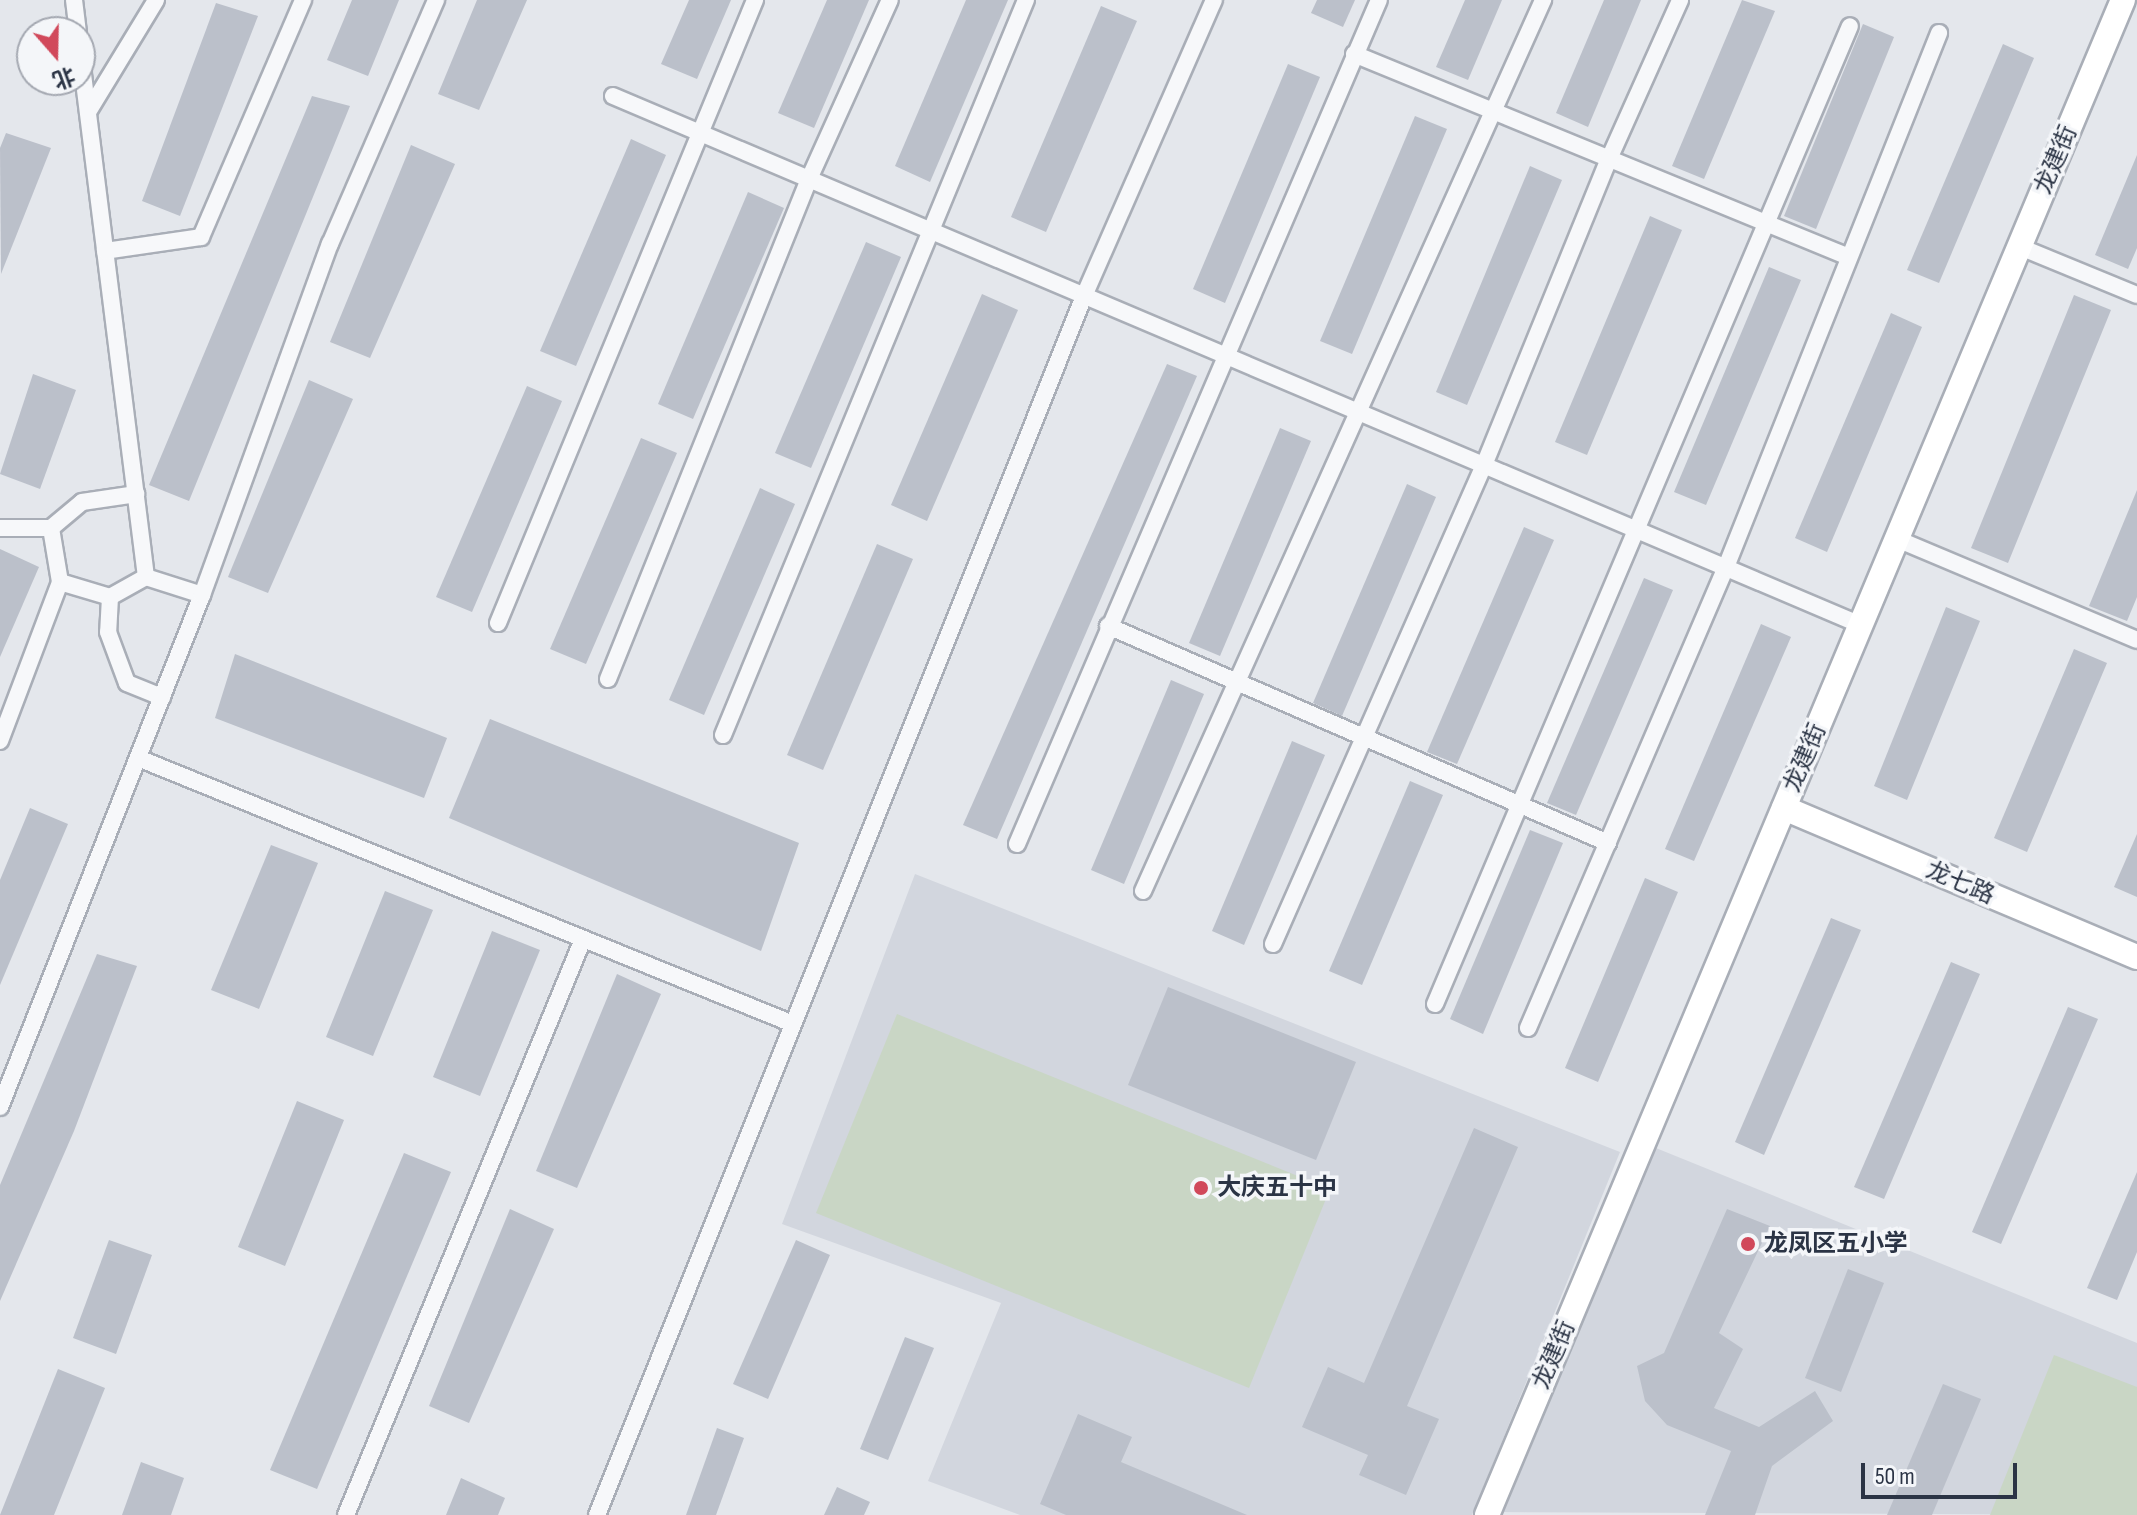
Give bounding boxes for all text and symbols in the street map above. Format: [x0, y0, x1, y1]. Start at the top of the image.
north arrow [16, 16, 96, 96]
text: 北 [49, 61, 79, 94]
street label: 龙建街 [2029, 121, 2083, 199]
street label: 龙建街 [1778, 719, 1832, 797]
street label: 龙七路 [1921, 856, 1999, 910]
place label: 大庆五十中 [1217, 1174, 1337, 1202]
marker: 大庆五十中 [1192, 1179, 1210, 1197]
place label: 龙凤区五小学 [1764, 1230, 1908, 1258]
marker: 龙凤区五小学 [1739, 1235, 1757, 1253]
street label: 龙建街 [1527, 1316, 1581, 1394]
scale bar [1865, 1447, 2021, 1497]
text: 50 m [1875, 1462, 1915, 1491]

